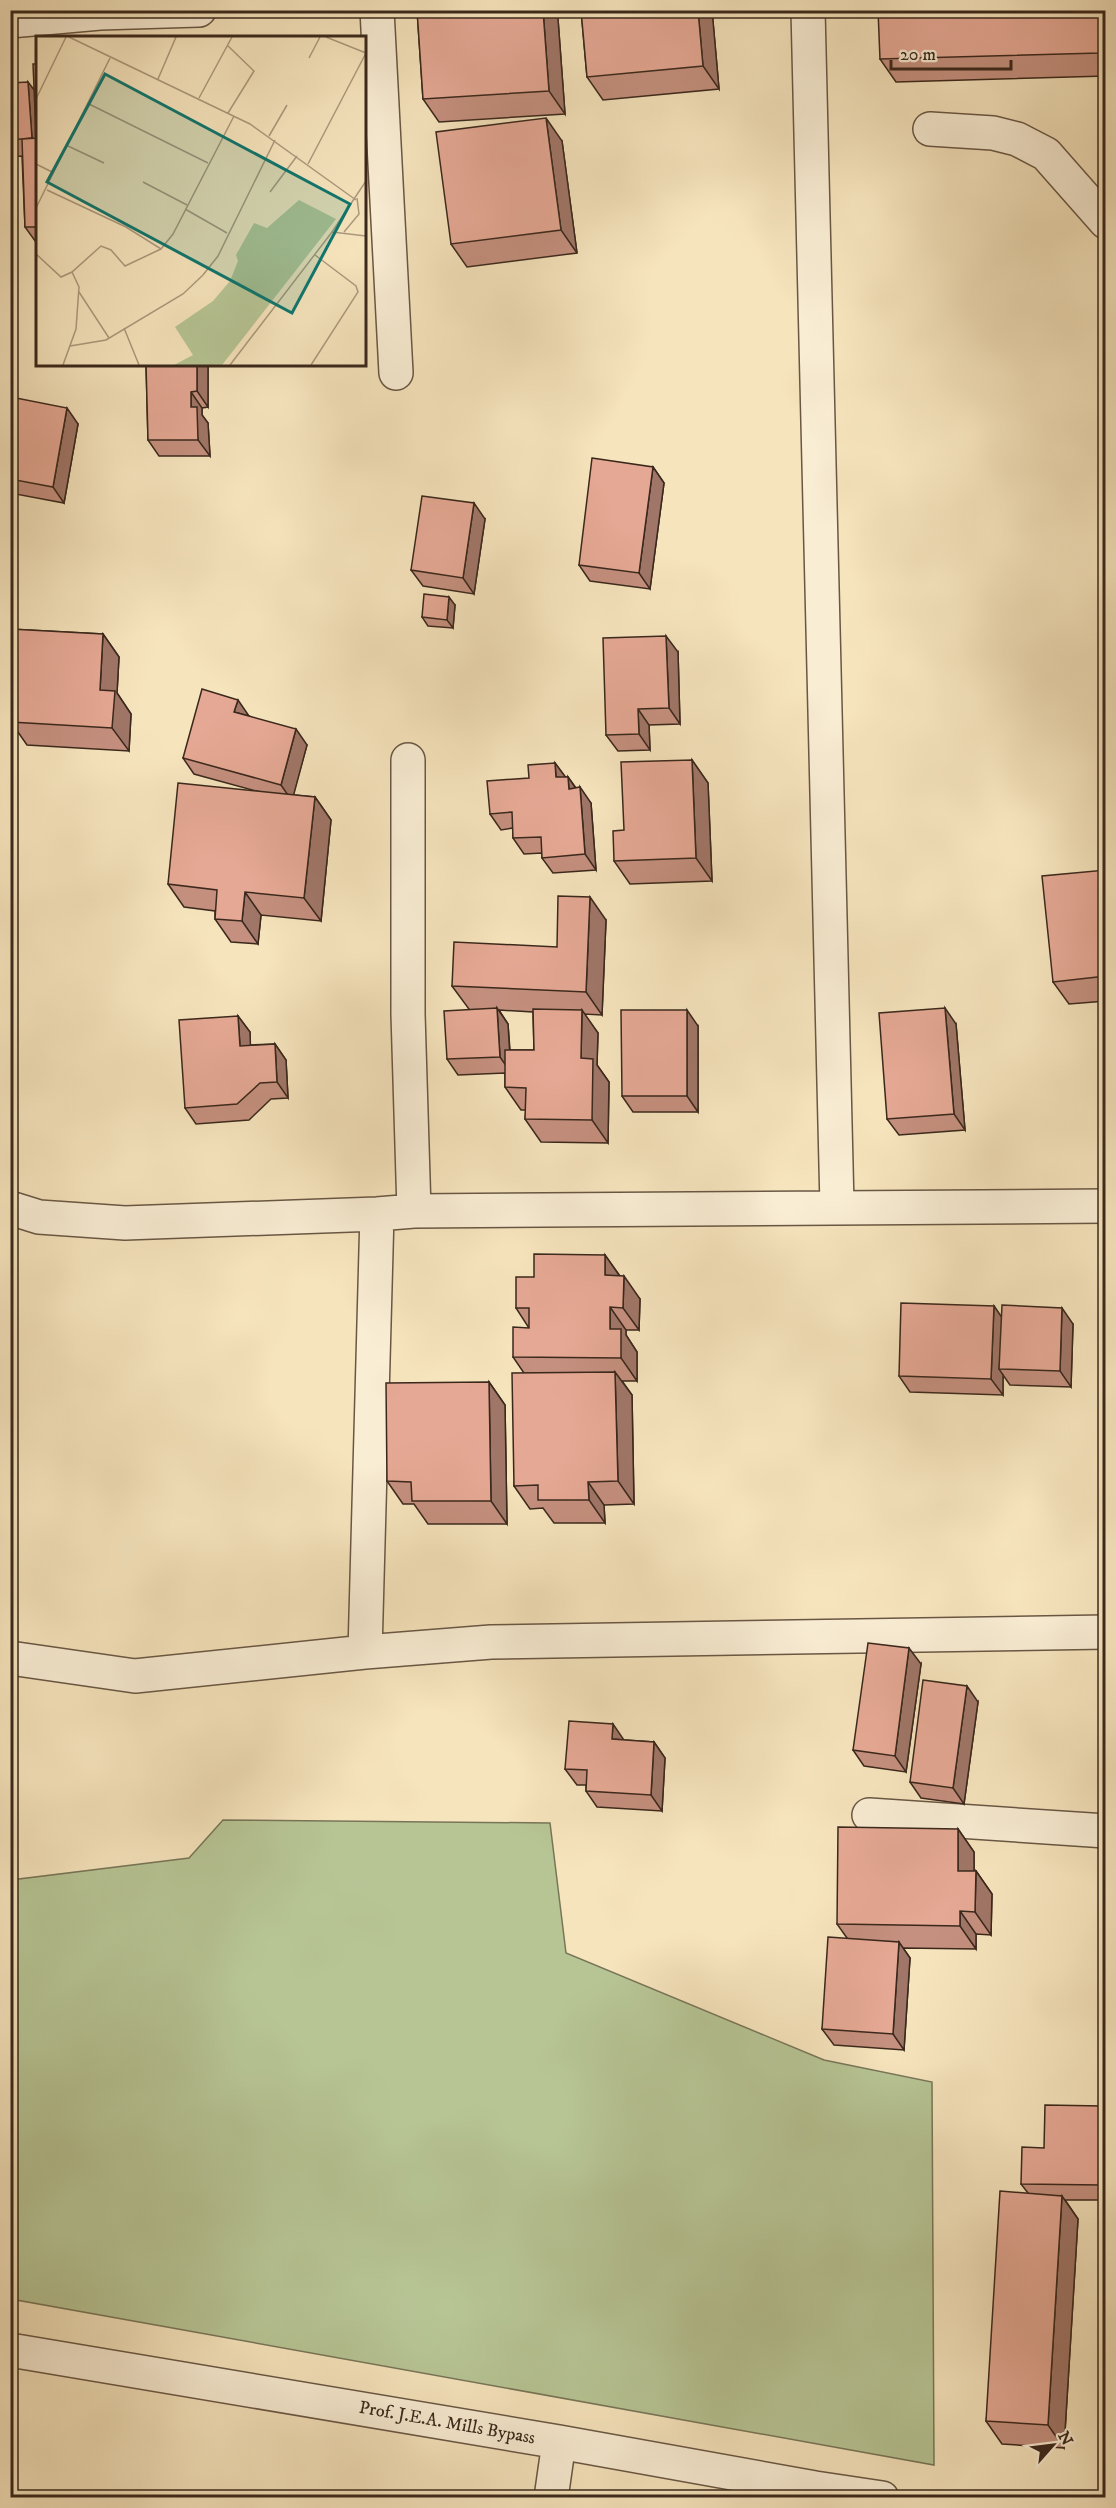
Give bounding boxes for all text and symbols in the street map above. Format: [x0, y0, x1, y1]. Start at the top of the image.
scale bar [891, 33, 1011, 71]
inset map [36, 36, 366, 366]
text: 20 m [900, 44, 936, 66]
street label: Prof. J.E.A. Mills Bypass [357, 2397, 537, 2449]
north arrow [1023, 2415, 1083, 2475]
text: N [1053, 2428, 1077, 2449]

